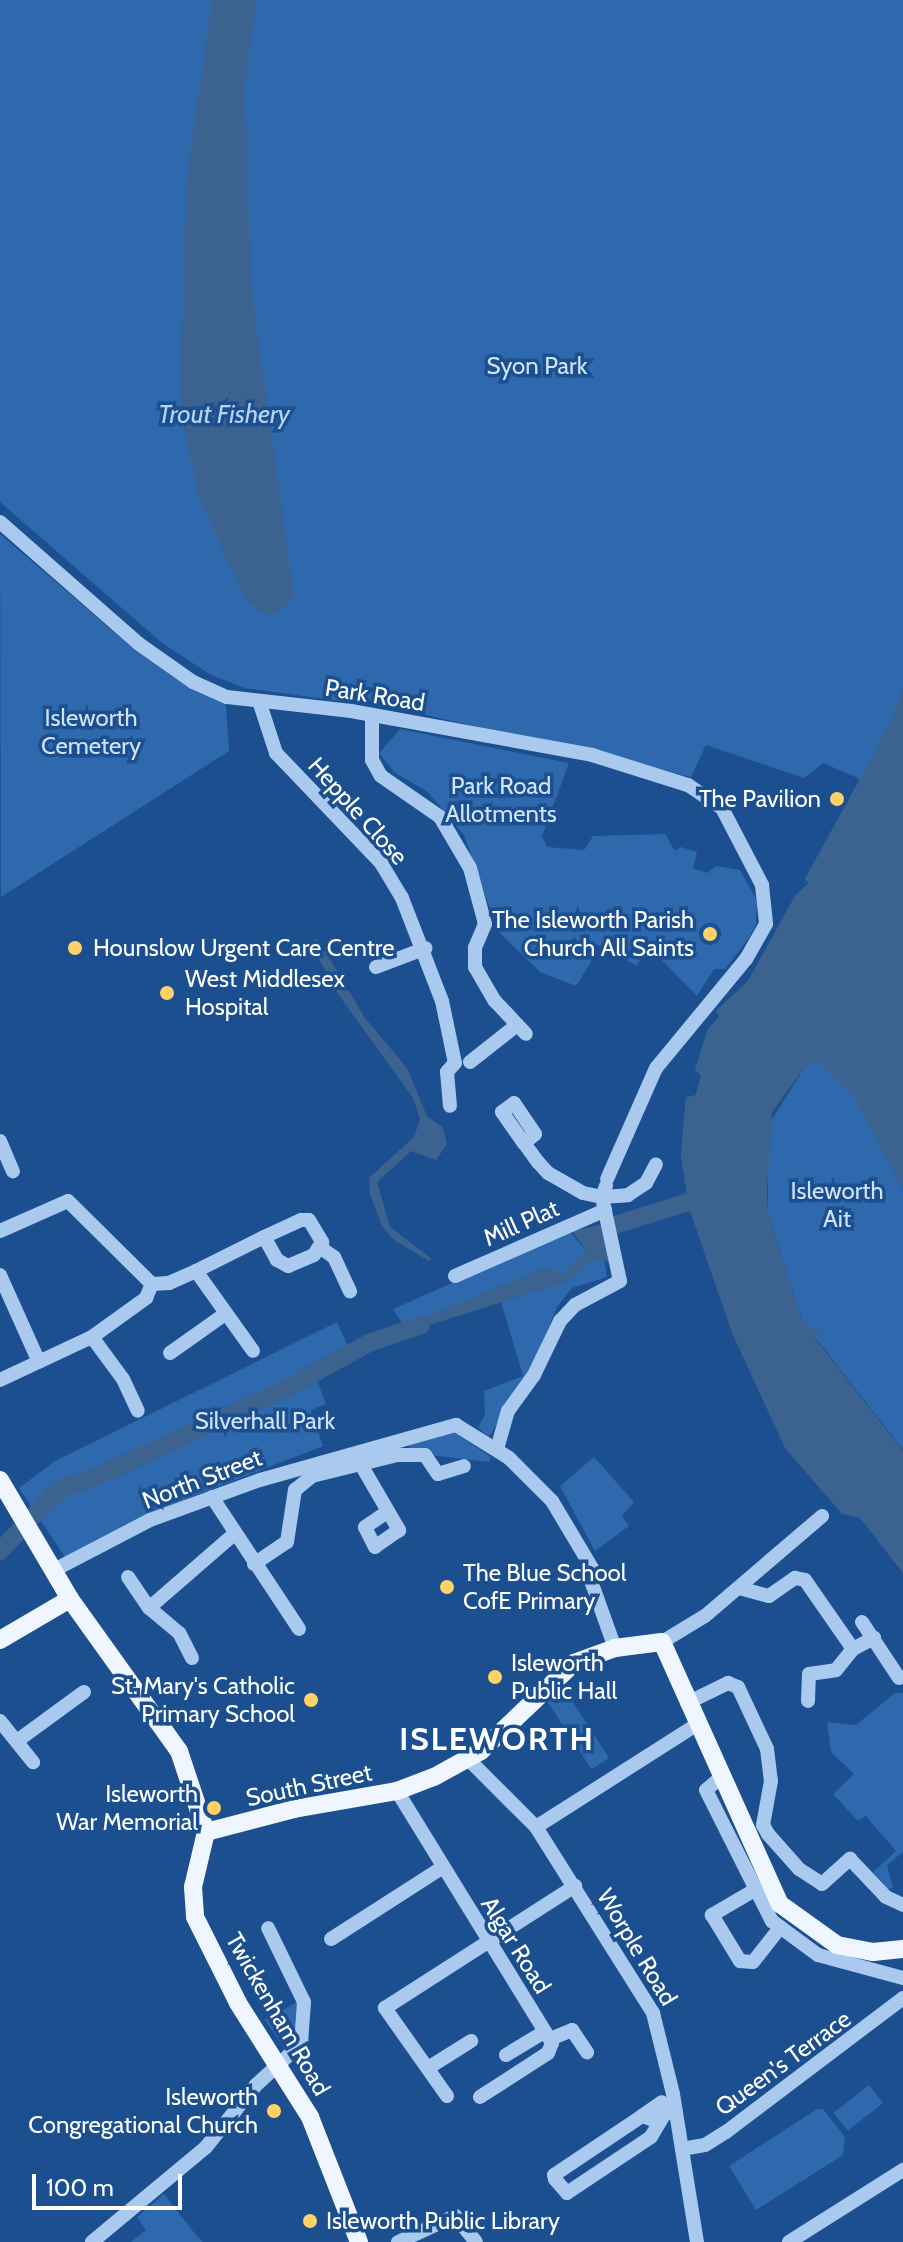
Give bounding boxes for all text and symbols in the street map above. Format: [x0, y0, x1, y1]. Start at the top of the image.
park label: Syon Park [487, 352, 587, 380]
water label: Trout Fishery [158, 399, 290, 431]
street label: Park Road [323, 673, 427, 717]
park label: Isleworth Cemetery [41, 704, 141, 760]
street label: Hepple Close [302, 751, 414, 871]
park label: Park Road Allotments [445, 772, 557, 828]
place label: The Pavilion [699, 785, 821, 813]
marker: The Pavilion [828, 790, 846, 808]
place label: The Isleworth Parish Church All Saints [492, 906, 694, 962]
marker: The Isleworth Parish Church All Saints [701, 925, 719, 943]
place label: Hounslow Urgent Care Centre [93, 934, 394, 962]
marker: Hounslow Urgent Care Centre [64, 937, 86, 959]
place label: West Middlesex Hospital [185, 965, 345, 1021]
marker: West Middlesex Hospital [156, 982, 178, 1004]
park label: Isleworth Ait [791, 1177, 883, 1233]
street label: Mill Plat [479, 1194, 563, 1252]
park label: Silverhall Park [195, 1407, 335, 1435]
street label: North Street [138, 1443, 266, 1515]
place label: The Blue School CofE Primary [463, 1559, 626, 1615]
marker: The Blue School CofE Primary [438, 1578, 456, 1596]
place label: Isleworth Public Hall [511, 1649, 617, 1705]
marker: Isleworth Public Hall [486, 1668, 504, 1686]
place label: St. Mary's Catholic Primary School [111, 1672, 295, 1728]
marker: St. Mary's Catholic Primary School [302, 1691, 320, 1709]
district label: ISLEWORTH [399, 1720, 595, 1758]
street label: South Street [243, 1758, 375, 1812]
place label: Isleworth War Memorial [56, 1780, 198, 1836]
marker: Isleworth War Memorial [205, 1799, 223, 1817]
street label: Worple Road [591, 1883, 683, 2011]
street label: Algar Road [475, 1891, 557, 1999]
street label: Twickenham Road [220, 1927, 336, 2101]
street label: Queen's Terrace [710, 2004, 856, 2122]
place label: Isleworth Congregational Church [28, 2083, 258, 2139]
marker: Isleworth Congregational Church [265, 2102, 283, 2120]
scale bar [36, 2158, 186, 2208]
text: 100 m [46, 2173, 114, 2202]
place label: Isleworth Public Library [326, 2207, 560, 2235]
marker: Isleworth Public Library [301, 2212, 319, 2230]

